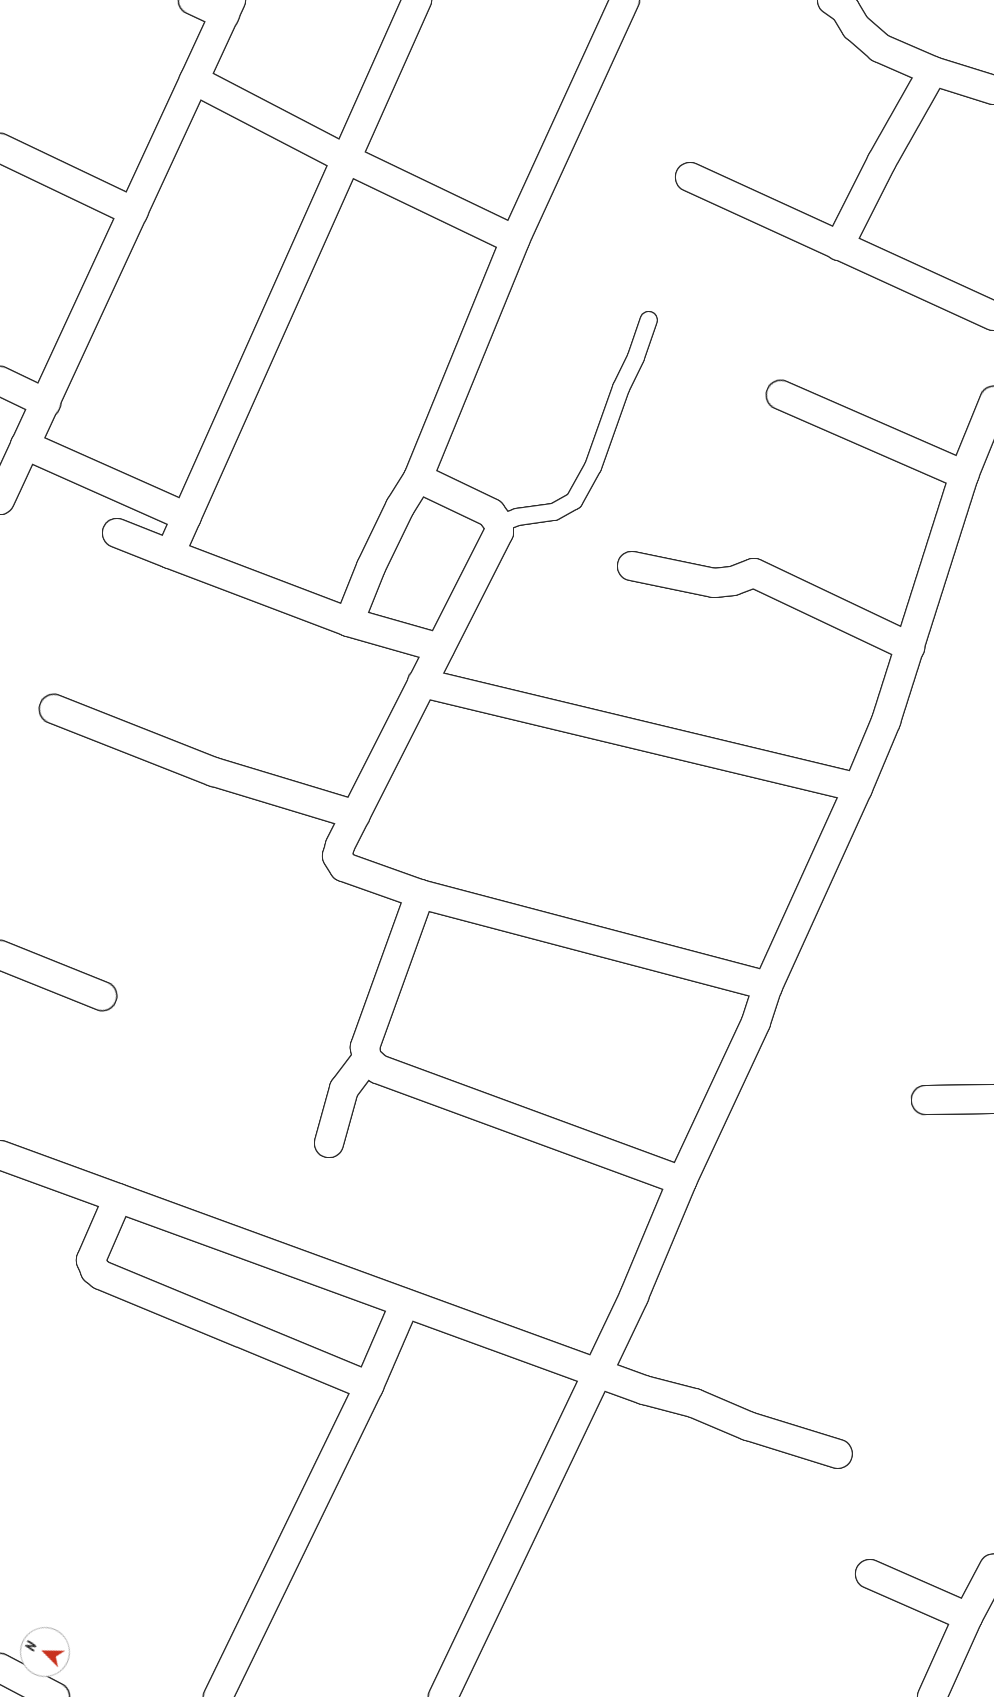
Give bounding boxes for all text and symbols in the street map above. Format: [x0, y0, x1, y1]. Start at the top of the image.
north arrow [20, 1627, 70, 1677]
text: N [20, 1638, 44, 1655]

